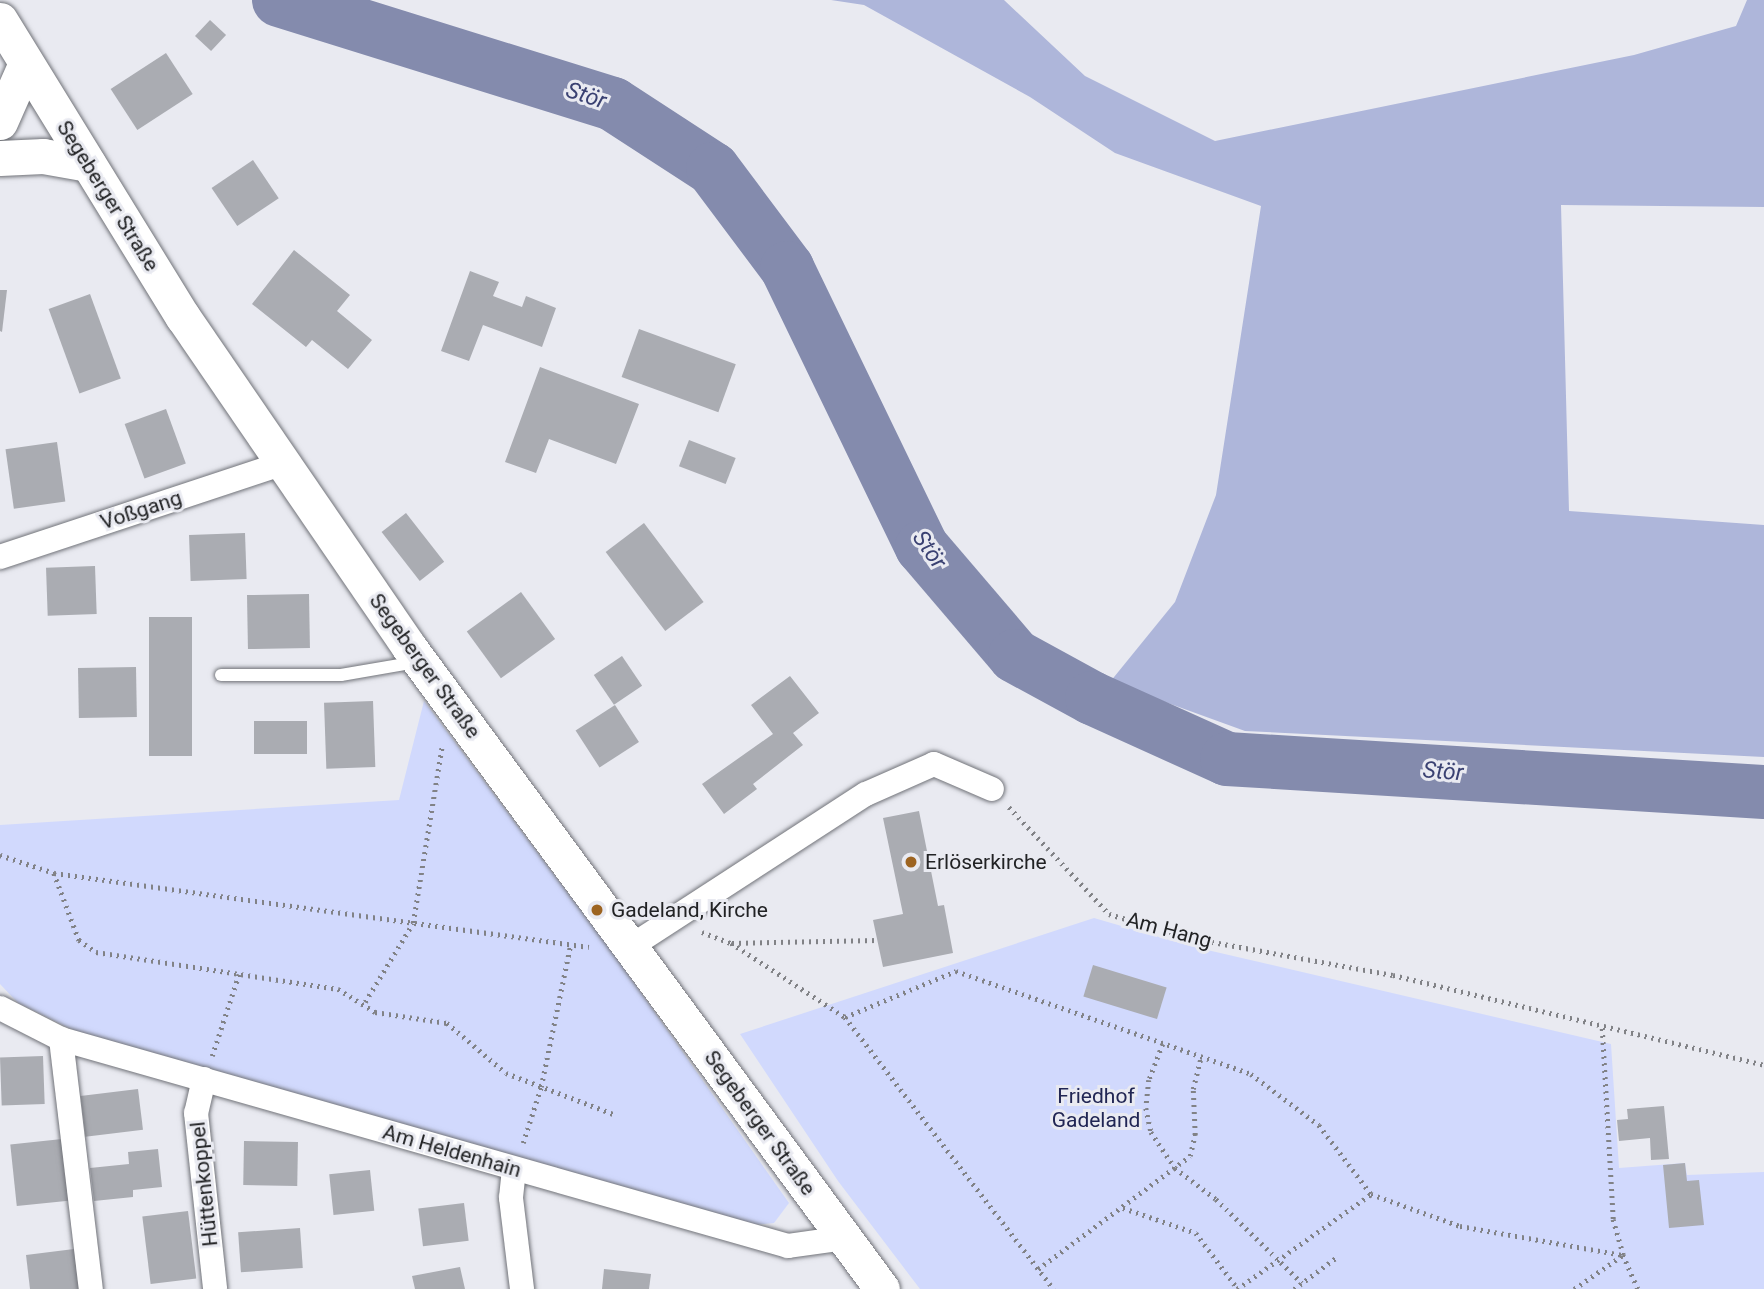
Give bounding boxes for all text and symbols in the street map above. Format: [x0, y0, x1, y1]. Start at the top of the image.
water label: Stör [562, 77, 610, 115]
street label: Segeberger Straße [52, 116, 164, 276]
street label: Voßgang [97, 485, 185, 535]
water label: Stör [906, 525, 952, 575]
street label: Segeberger Straße [364, 589, 486, 743]
water label: Stör [1422, 757, 1464, 787]
place label: Erlöserkirche [925, 849, 1047, 875]
marker: Erlöserkirche [903, 854, 919, 870]
place label: Gadeland, Kirche [611, 897, 768, 923]
marker: Gadeland, Kirche [589, 902, 605, 918]
street label: Am Hang [1124, 907, 1214, 953]
street label: Segeberger Straße [699, 1046, 821, 1200]
park label: Friedhof Gadeland [1052, 1083, 1140, 1133]
street label: Am Heldenhain [380, 1119, 524, 1183]
street label: Hüttenkoppel [185, 1120, 223, 1248]

